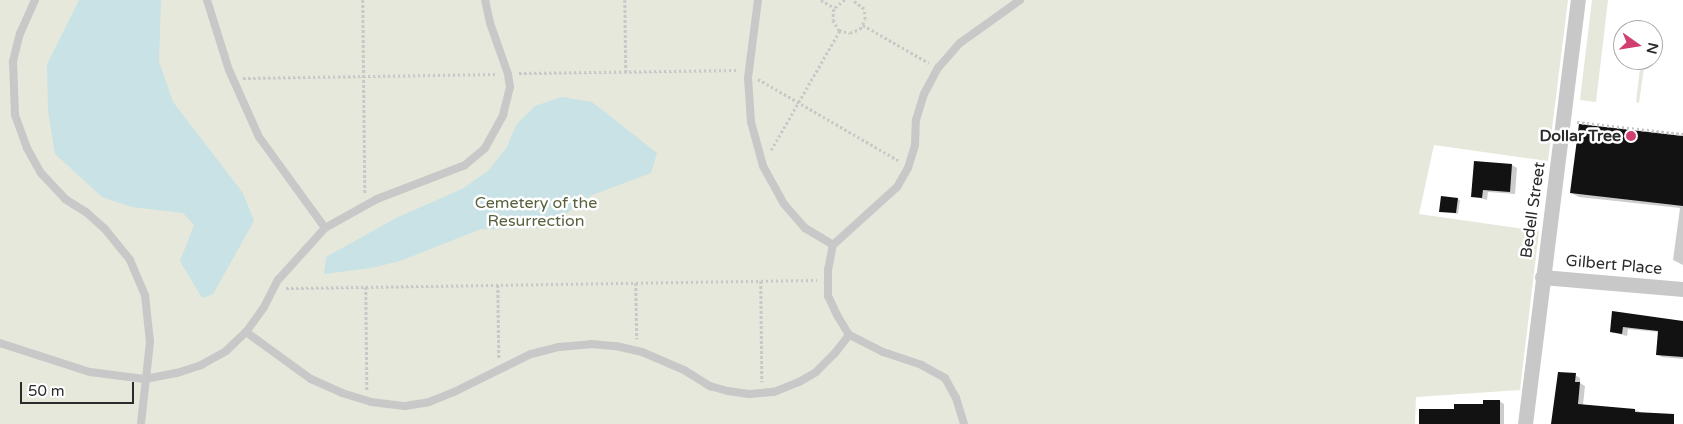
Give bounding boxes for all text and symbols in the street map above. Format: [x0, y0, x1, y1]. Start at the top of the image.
north arrow [1613, 20, 1663, 70]
text: N [1643, 41, 1662, 56]
place label: Dollar Tree [1540, 126, 1621, 146]
marker: Dollar Tree [1625, 130, 1637, 142]
street label: Bedell Street [1517, 161, 1549, 259]
park label: Cemetery of the Resurrection [475, 193, 597, 231]
street label: Gilbert Place [1565, 251, 1663, 279]
scale bar [22, 372, 136, 404]
text: 50 m [28, 382, 65, 400]

